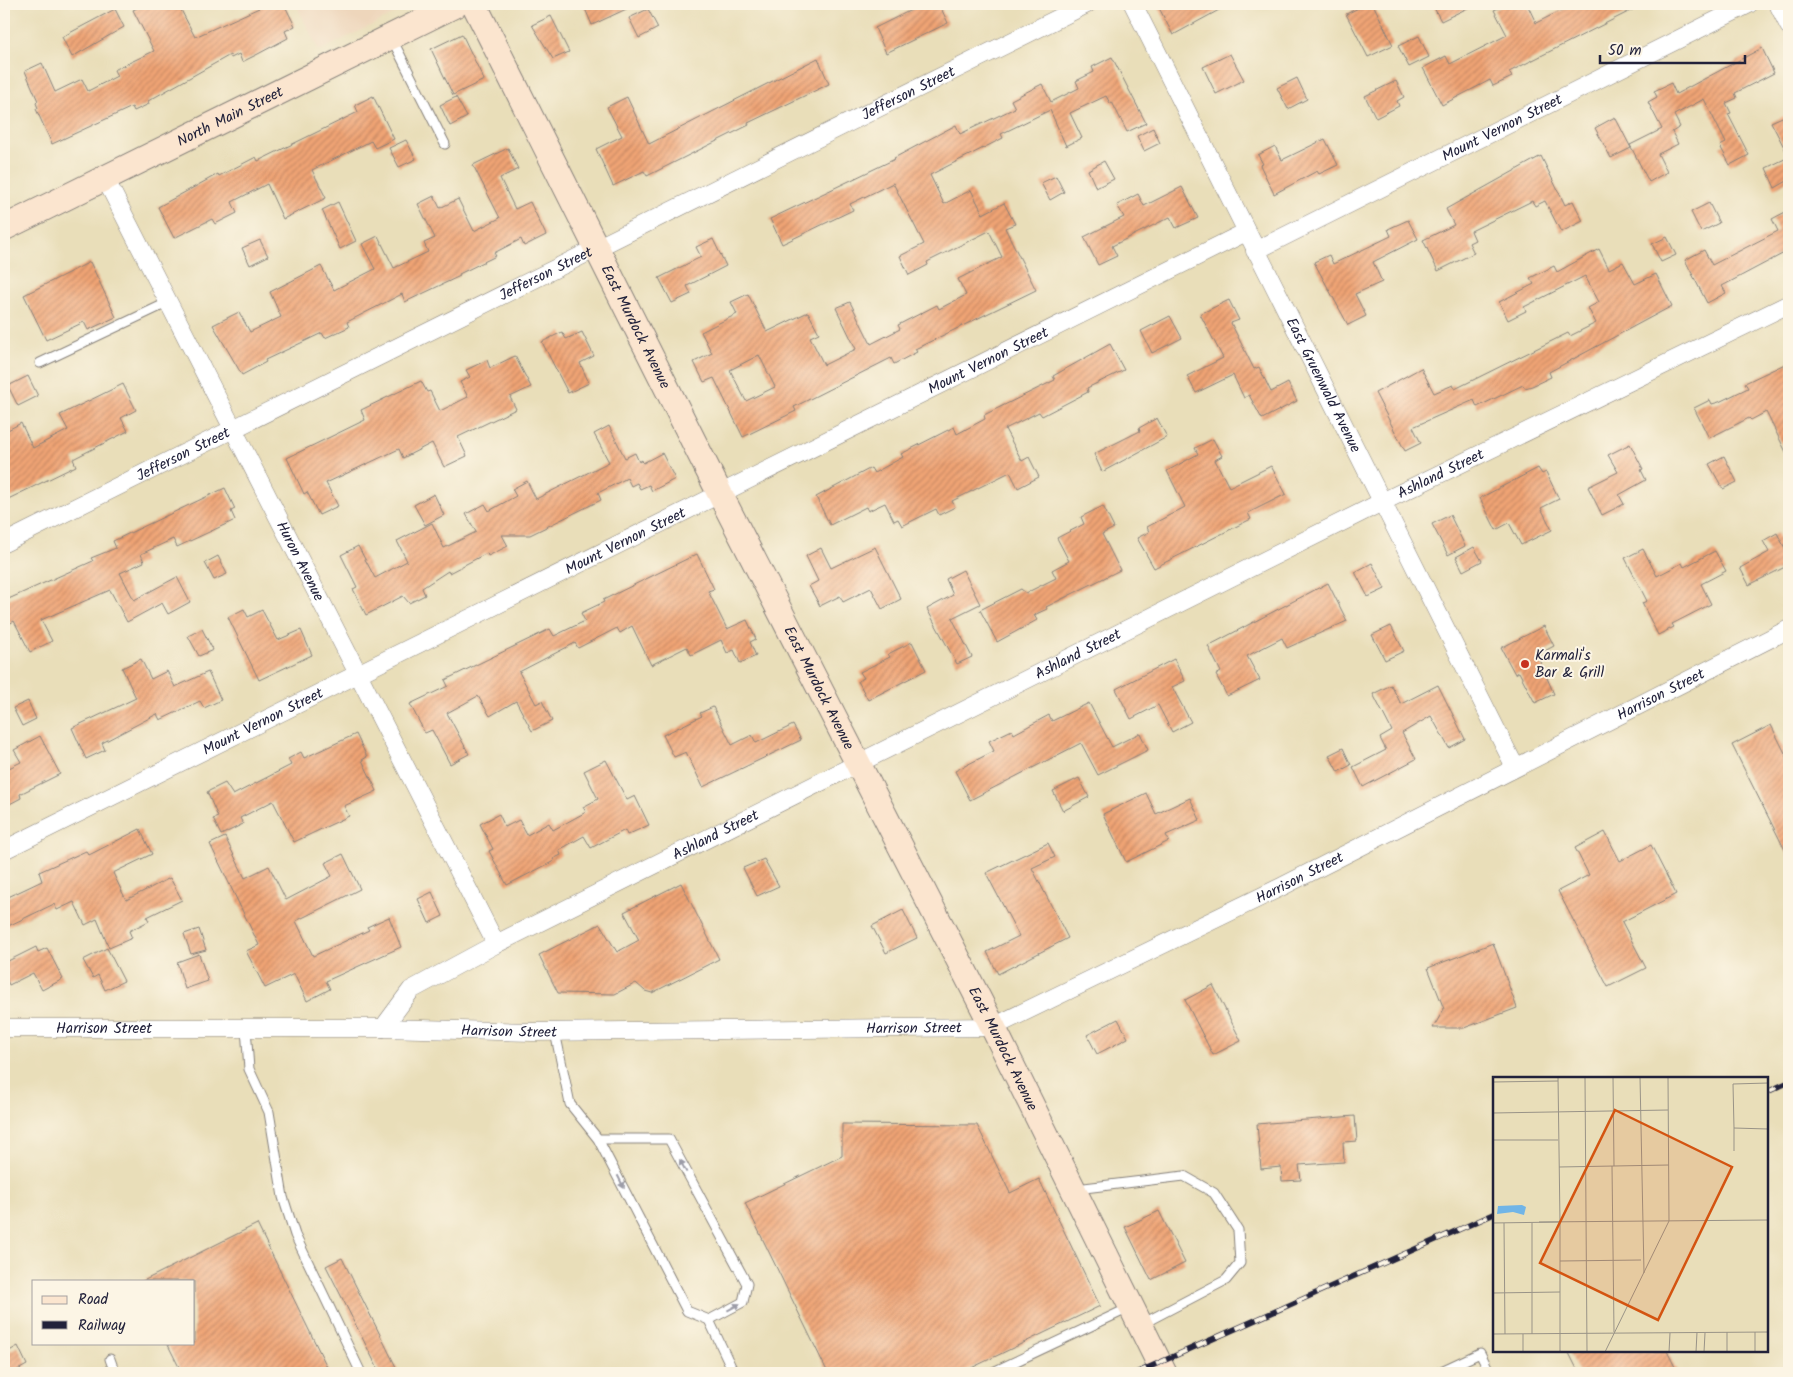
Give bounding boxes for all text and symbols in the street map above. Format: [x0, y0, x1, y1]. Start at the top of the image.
scale bar [1600, 32, 1746, 64]
text: 50 m [1608, 39, 1642, 63]
street label: Jefferson Street [858, 60, 960, 127]
street label: North Main Street [173, 81, 288, 154]
street label: Mount Vernon Street [1438, 88, 1567, 169]
street label: Jefferson Street [495, 241, 597, 308]
street label: East Murdock Avenue [594, 261, 676, 394]
street label: East Gruenwald Avenue [1279, 313, 1367, 457]
street label: Mount Vernon Street [924, 321, 1053, 402]
street label: Jefferson Street [132, 421, 235, 488]
street label: Ashland Street [1393, 443, 1489, 506]
street label: Mount Vernon Street [561, 501, 691, 582]
street label: Huron Avenue [269, 517, 330, 606]
street label: East Murdock Avenue [777, 622, 860, 755]
street label: Ashland Street [1031, 623, 1126, 686]
place label: Karmali's Bar & Grill [1535, 644, 1605, 685]
marker: Karmali's Bar & Grill [1519, 658, 1531, 670]
street label: Harrison Street [1613, 663, 1709, 728]
street label: Mount Vernon Street [199, 682, 328, 762]
street label: Ashland Street [668, 804, 763, 867]
street label: Harrison Street [1252, 846, 1348, 911]
street label: East Murdock Avenue [961, 983, 1044, 1115]
street label: Harrison Street [866, 1016, 962, 1041]
street label: Harrison Street [56, 1017, 152, 1041]
street label: Harrison Street [461, 1019, 557, 1045]
inset map [1493, 1077, 1768, 1352]
one-way arrow [679, 1158, 687, 1173]
one-way arrow [617, 1175, 625, 1189]
legend [32, 1280, 195, 1344]
text: Road [78, 1288, 109, 1312]
one-way arrow [727, 1302, 741, 1311]
text: Railway [78, 1314, 126, 1338]

